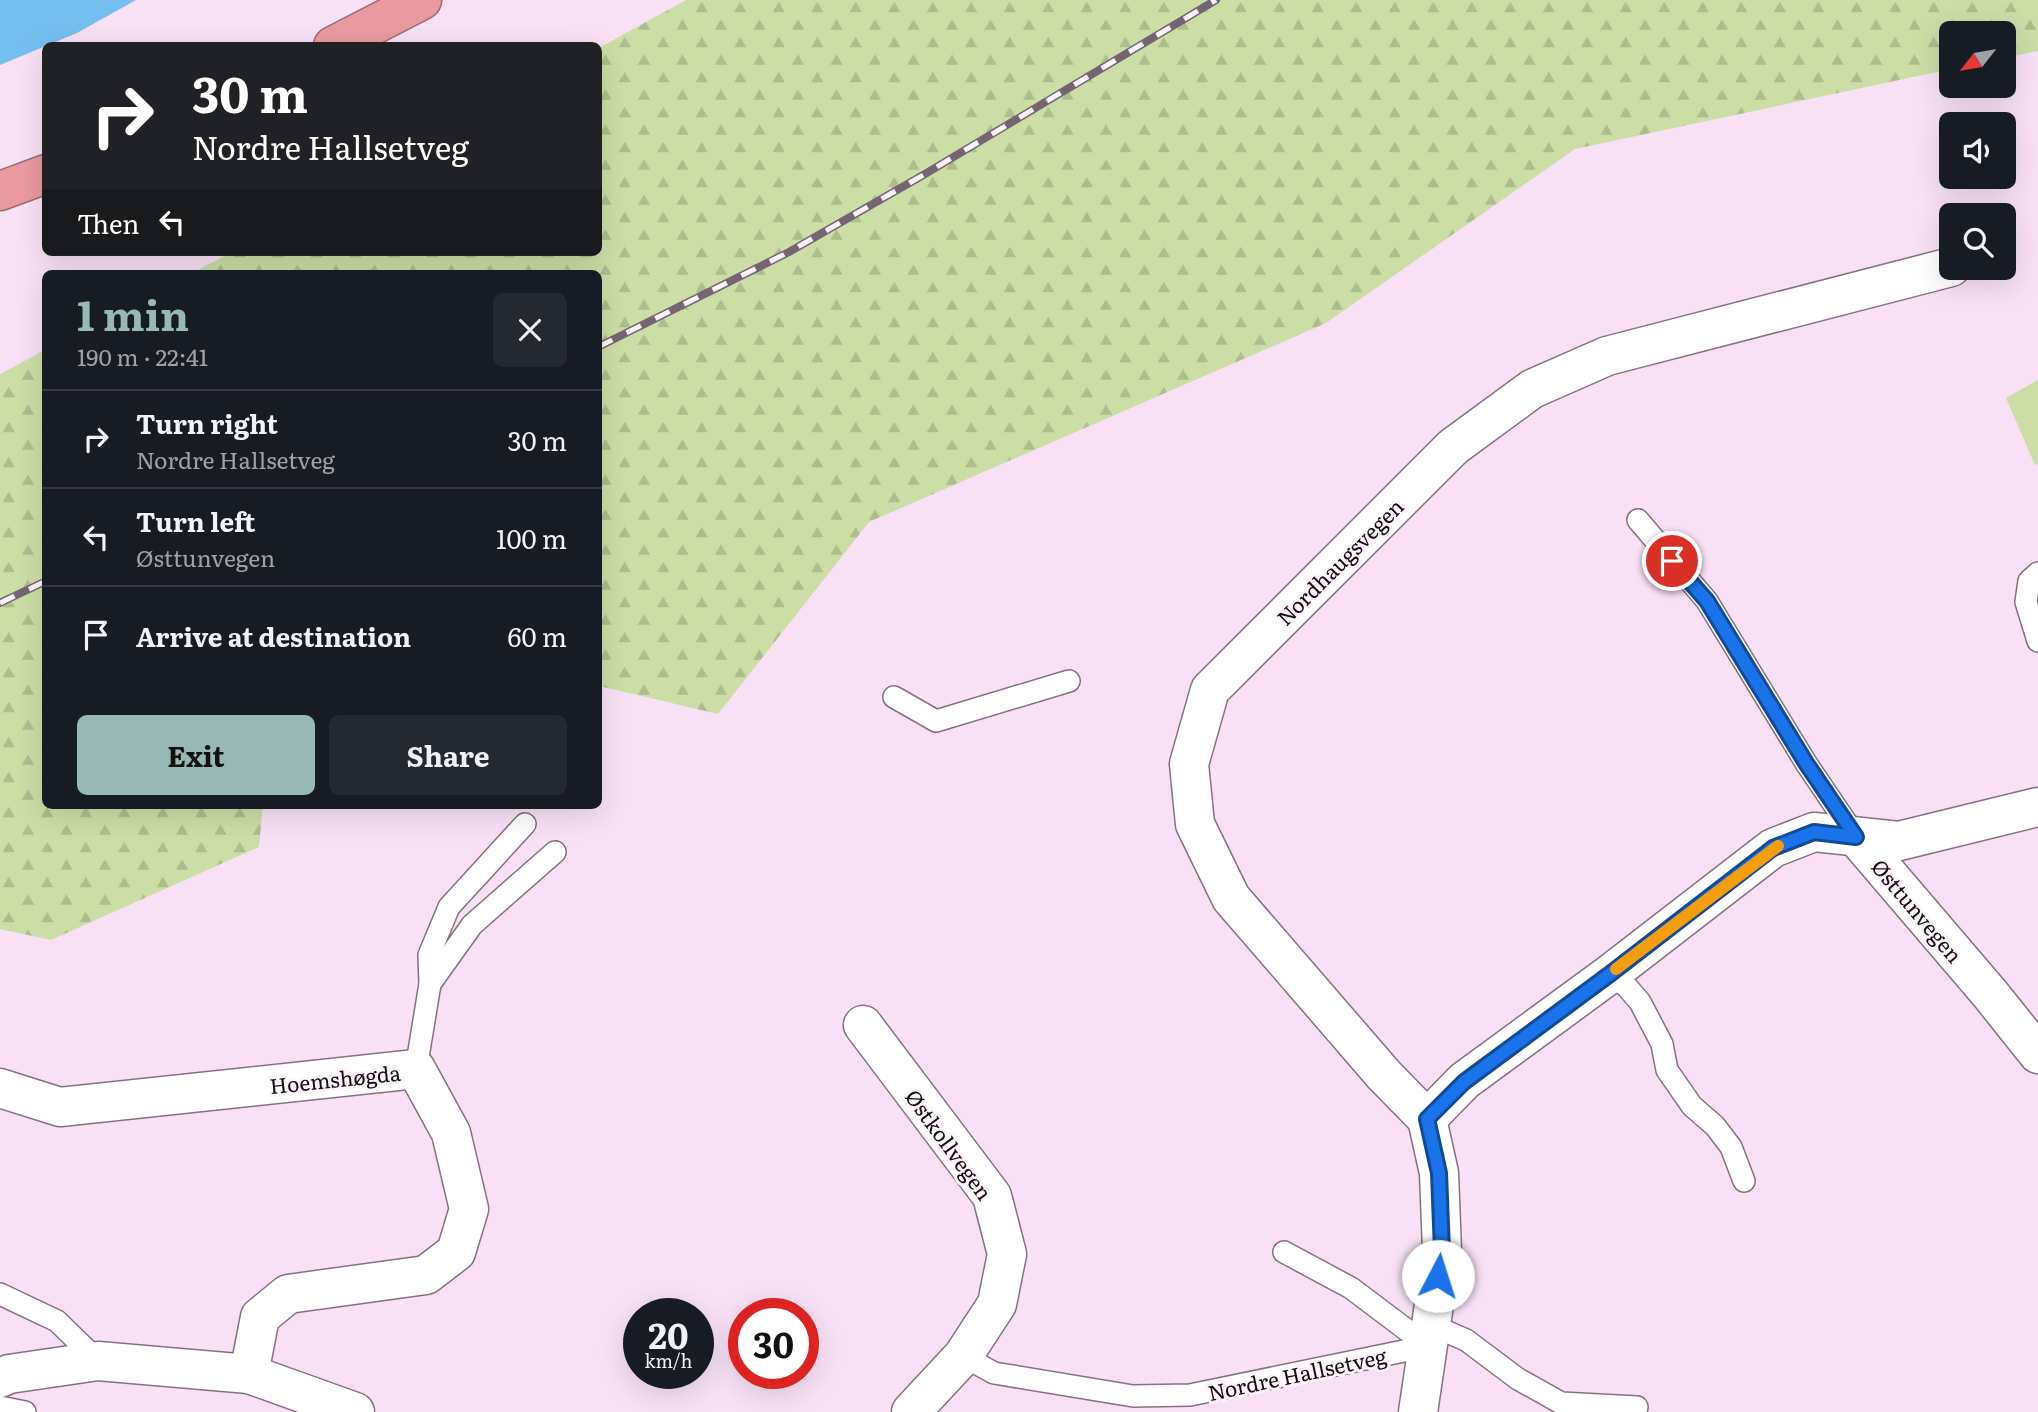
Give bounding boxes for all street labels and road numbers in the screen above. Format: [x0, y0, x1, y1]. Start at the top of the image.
street label: Nordhaugsvegen [1268, 490, 1410, 632]
street label: Østtunvegen [1865, 851, 1971, 969]
street label: Hoemshøgda [268, 1056, 403, 1100]
street label: Østkollvegen [899, 1082, 1001, 1206]
street label: Nordre Hallsetveg [1205, 1339, 1389, 1407]

